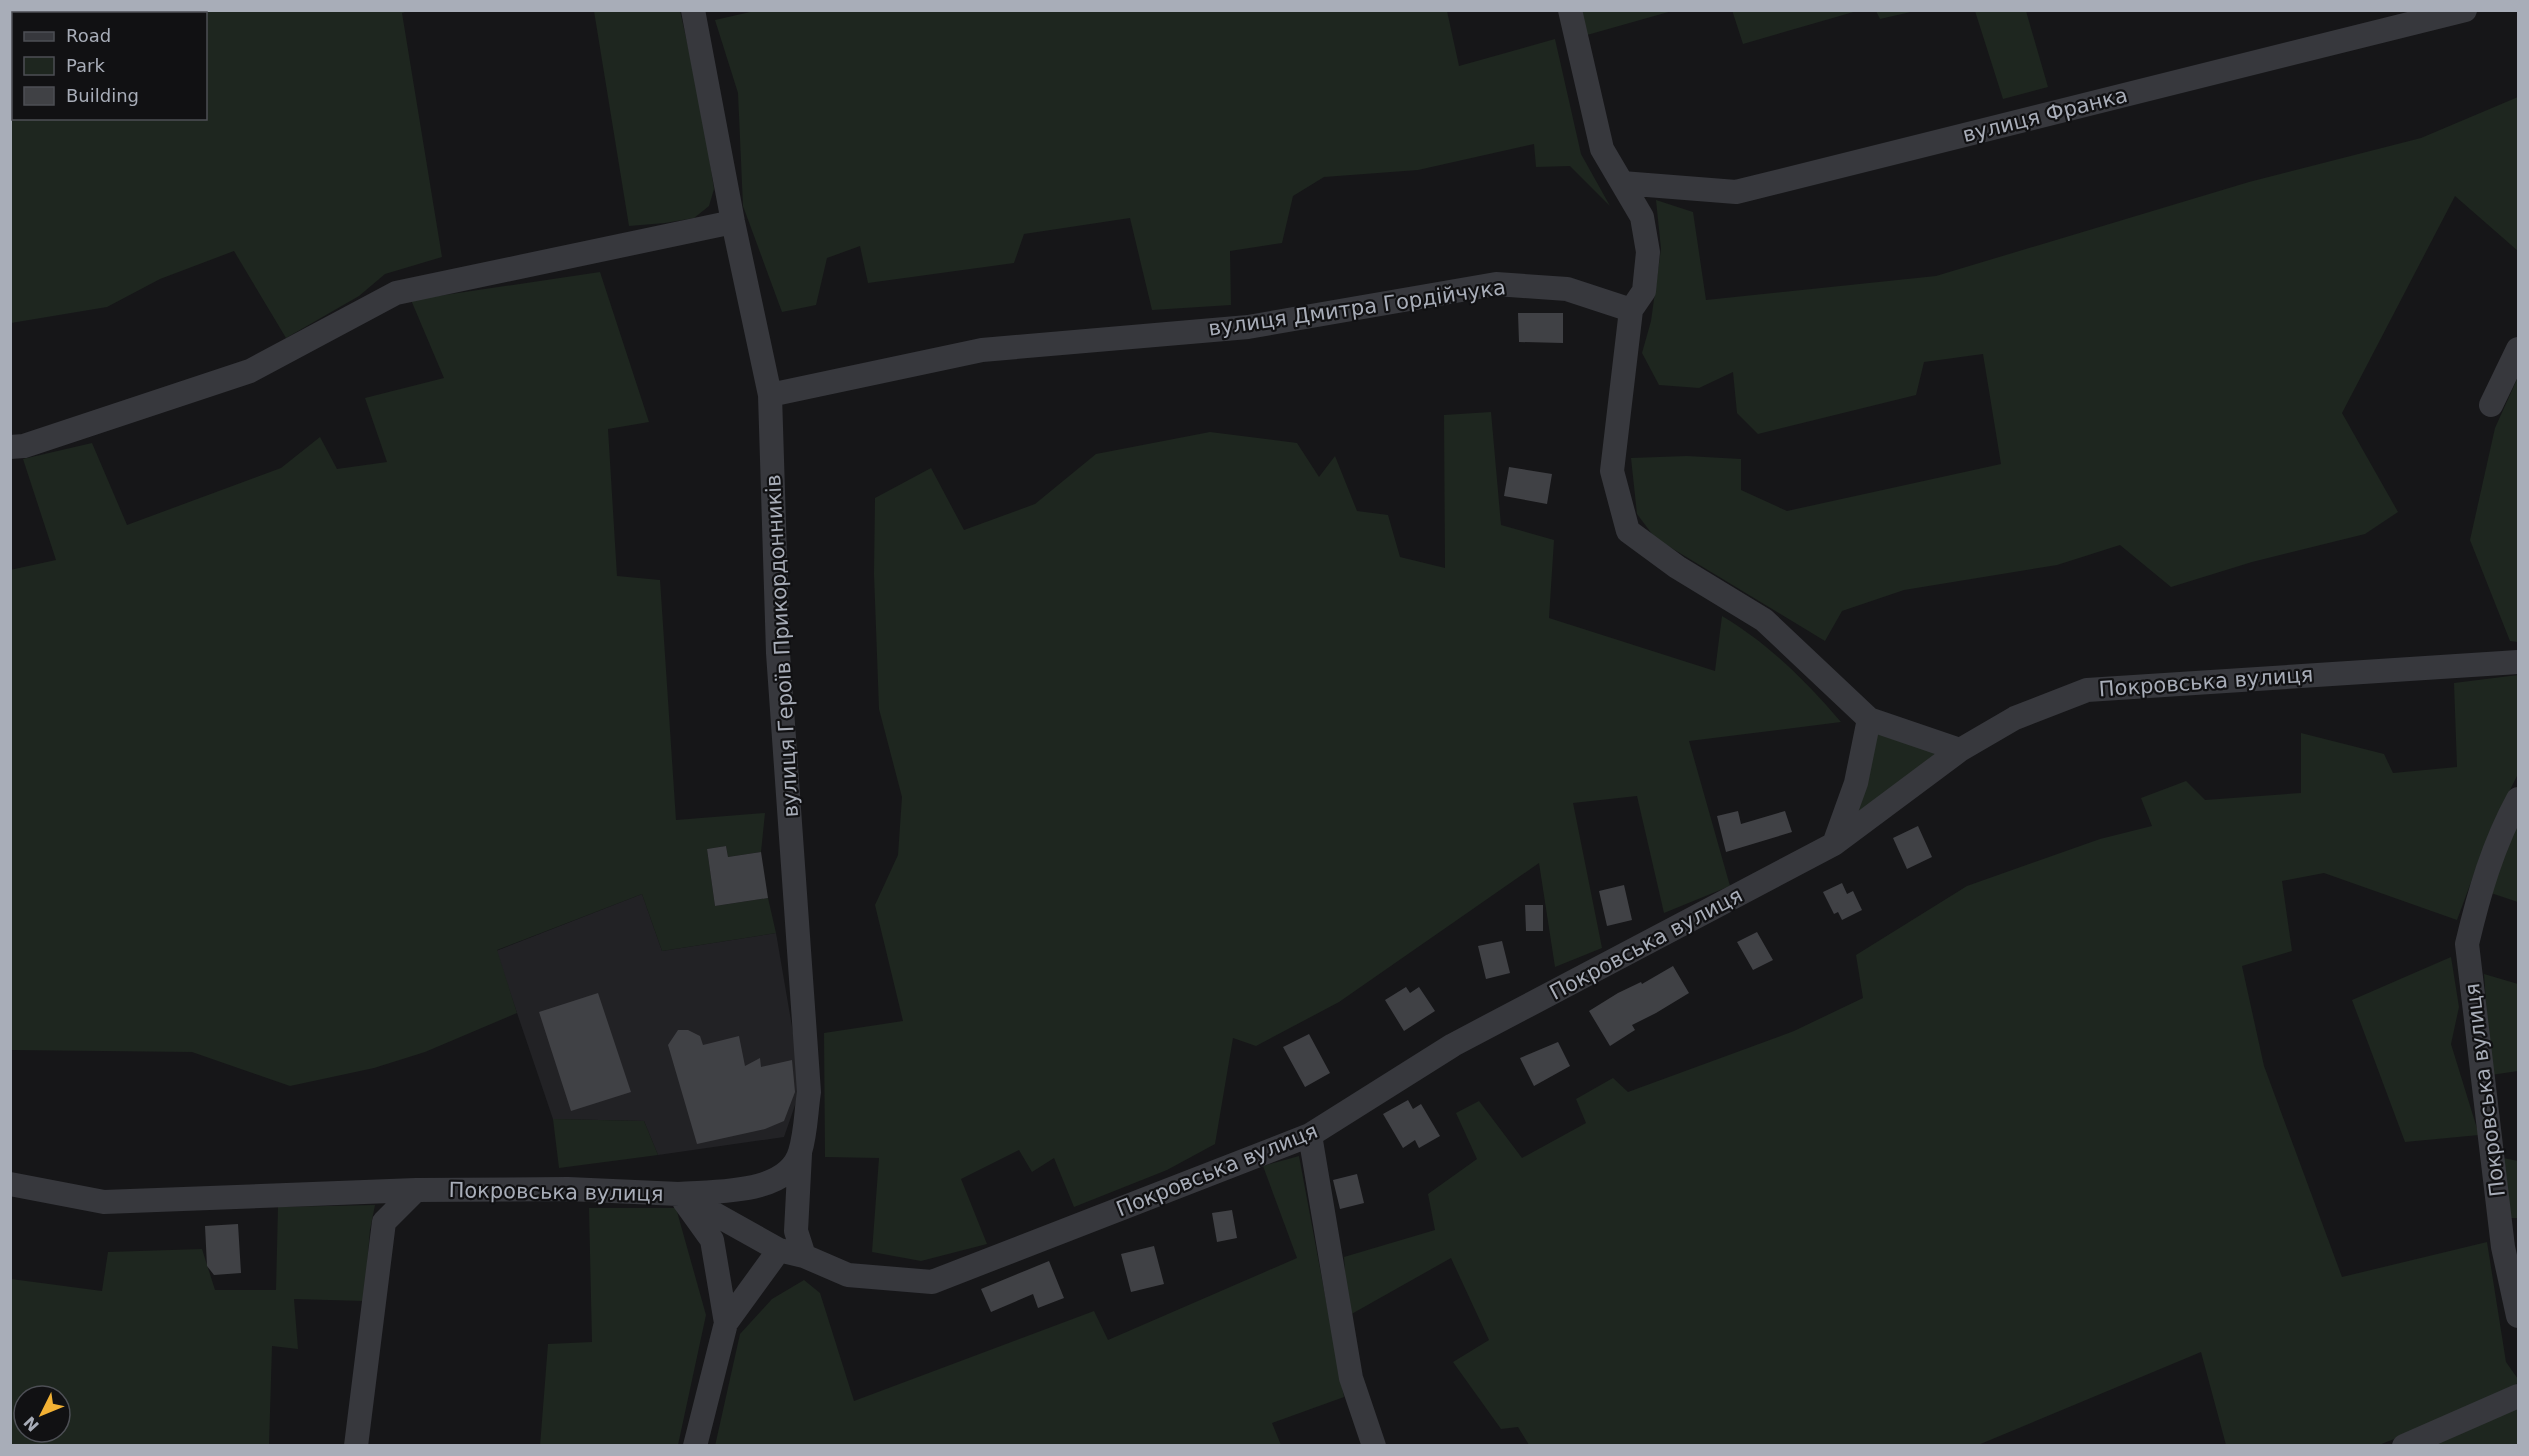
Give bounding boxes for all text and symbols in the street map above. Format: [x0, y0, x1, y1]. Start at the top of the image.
legend [12, 12, 207, 120]
text: Road [66, 25, 111, 46]
text: Park [66, 55, 105, 76]
street label: вулиця Франка [1960, 83, 2130, 147]
text: Building [66, 85, 139, 106]
street label: вулиця Дмитра Гордійчука [1207, 275, 1507, 341]
street label: вулиця Героїв Прикордонників [761, 474, 803, 818]
street label: Покровська вулиця [2098, 663, 2314, 701]
street label: Покровська вулиця [1546, 883, 1746, 1005]
street label: Покровська вулиця [2460, 982, 2510, 1198]
street label: Покровська вулиця [1113, 1119, 1321, 1221]
street label: Покровська вулиця [448, 1178, 664, 1206]
north arrow [12, 1384, 72, 1444]
text: N [20, 1413, 43, 1435]

